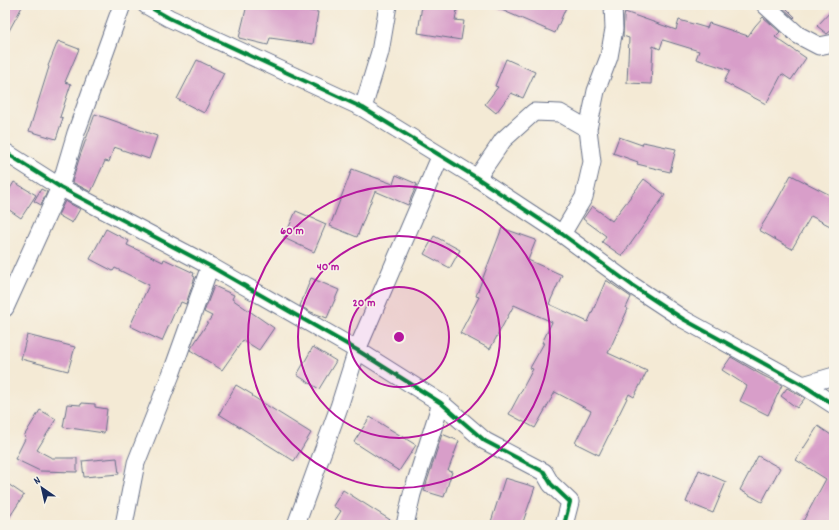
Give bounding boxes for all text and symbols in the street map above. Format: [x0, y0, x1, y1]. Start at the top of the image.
text: 60 m [280, 223, 304, 240]
text: 40 m [317, 259, 339, 276]
text: 20 m [353, 295, 375, 312]
centre of rings [392, 330, 406, 344]
north arrow [22, 468, 62, 508]
text: N [31, 473, 45, 490]

